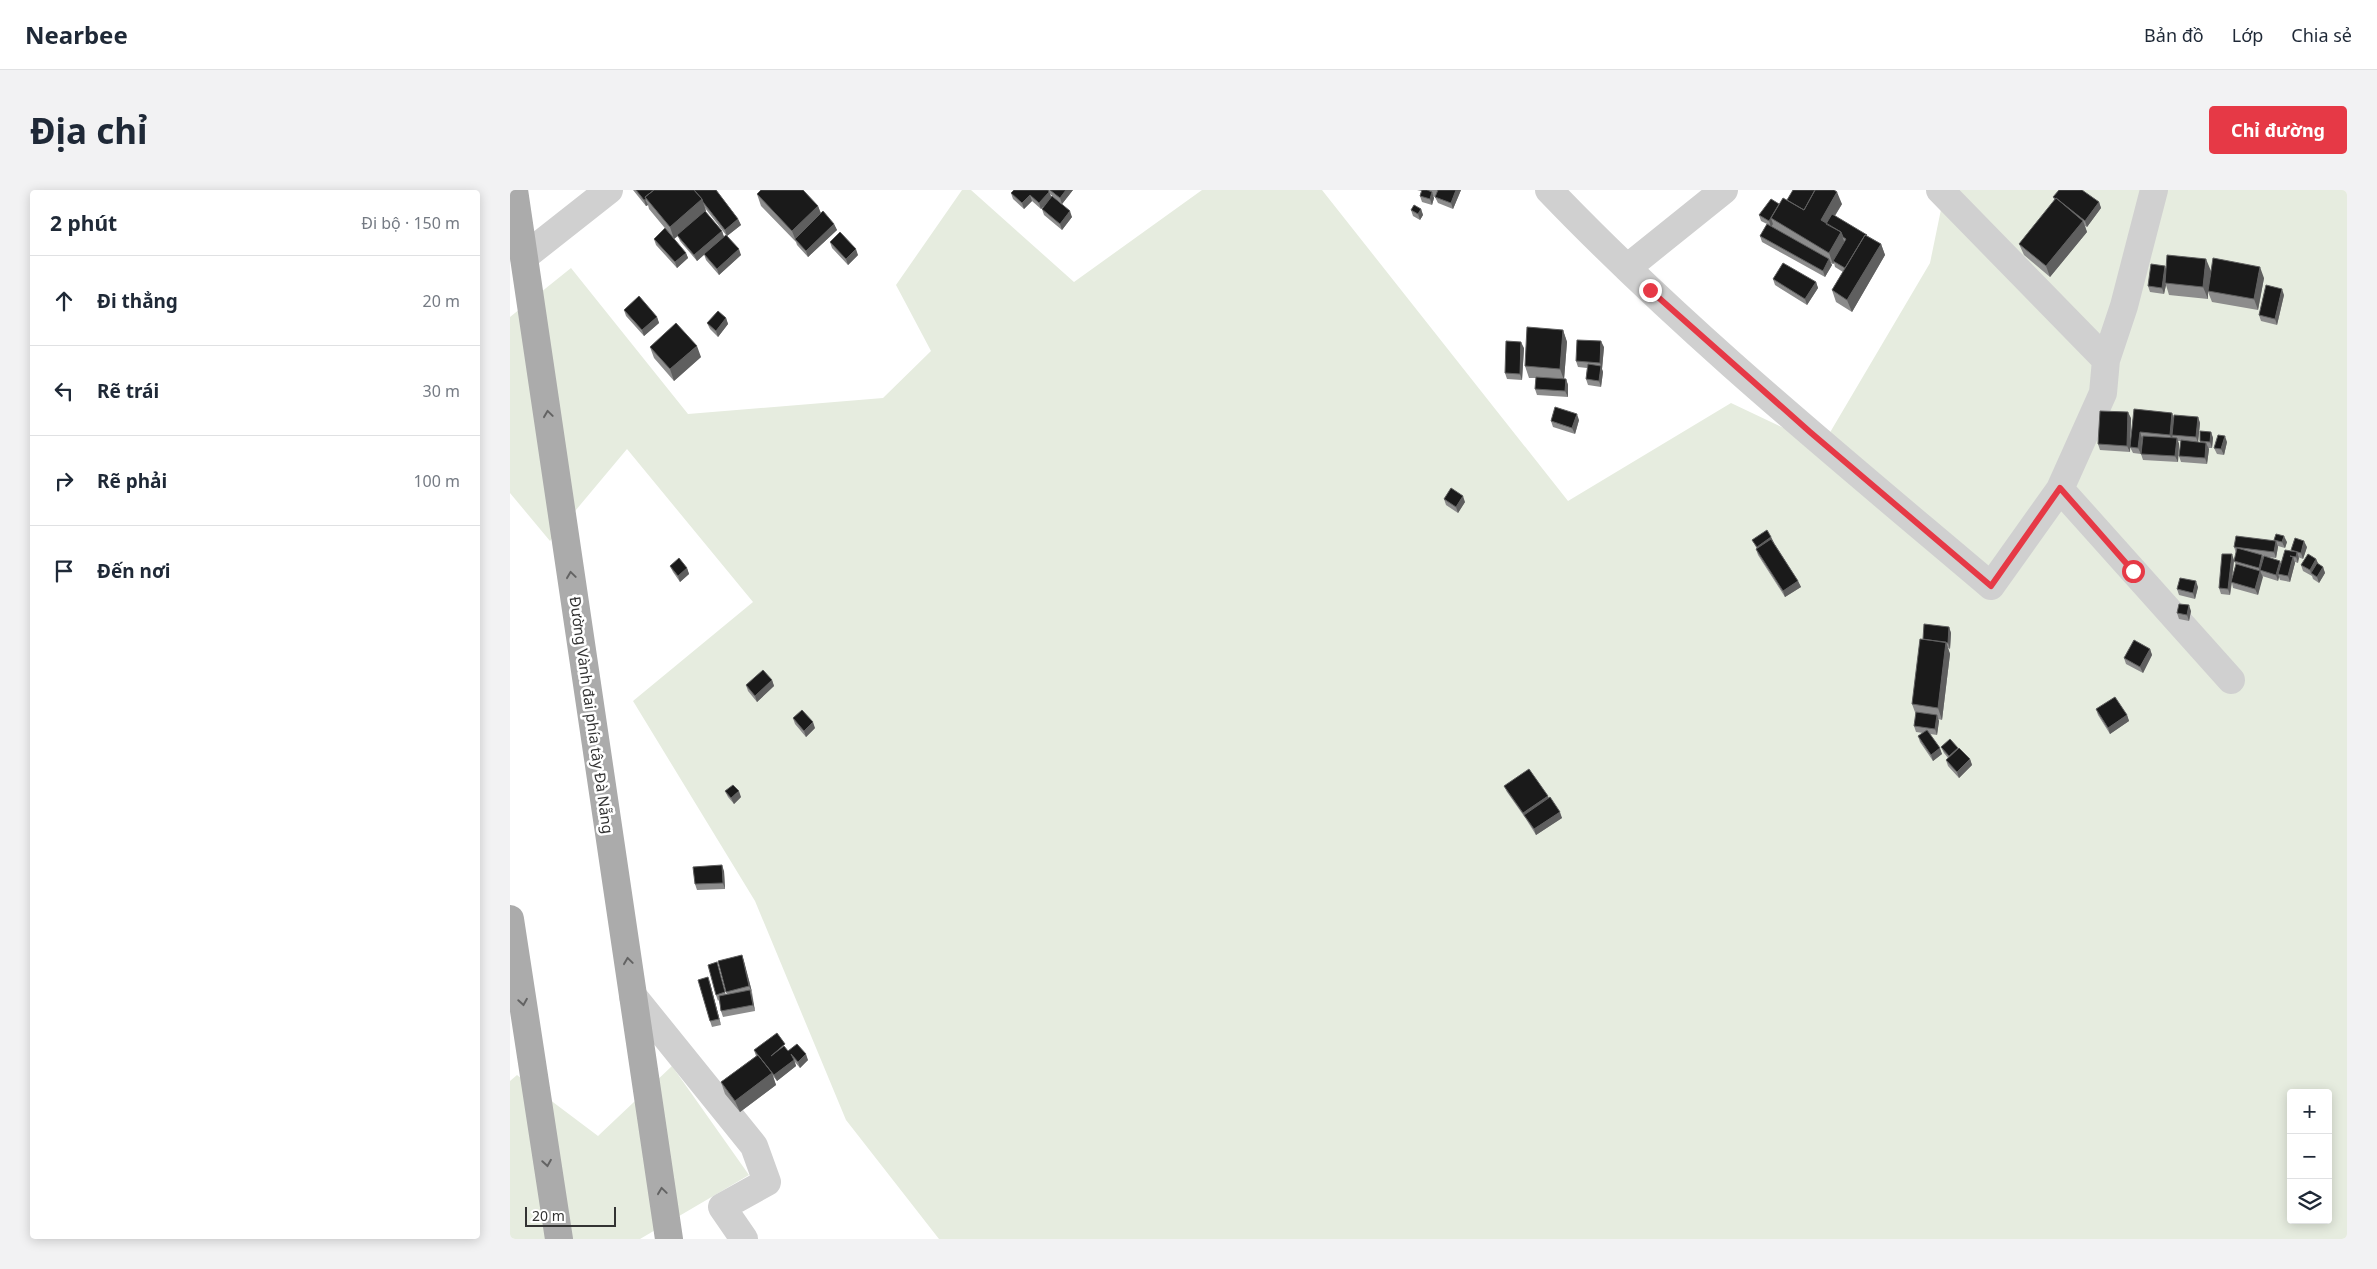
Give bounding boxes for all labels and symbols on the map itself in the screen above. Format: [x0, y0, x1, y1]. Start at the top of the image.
route end [1639, 279, 1662, 302]
one-way arrow [543, 410, 553, 419]
route start [2122, 560, 2145, 583]
one-way arrow [567, 571, 577, 579]
street label: Đường Vành đai phía tây Đà Nẵng [565, 595, 619, 835]
one-way arrow [623, 956, 634, 964]
one-way arrow [517, 998, 527, 1007]
one-way arrow [541, 1159, 552, 1167]
one-way arrow [657, 1186, 668, 1194]
scale bar [525, 1204, 616, 1227]

